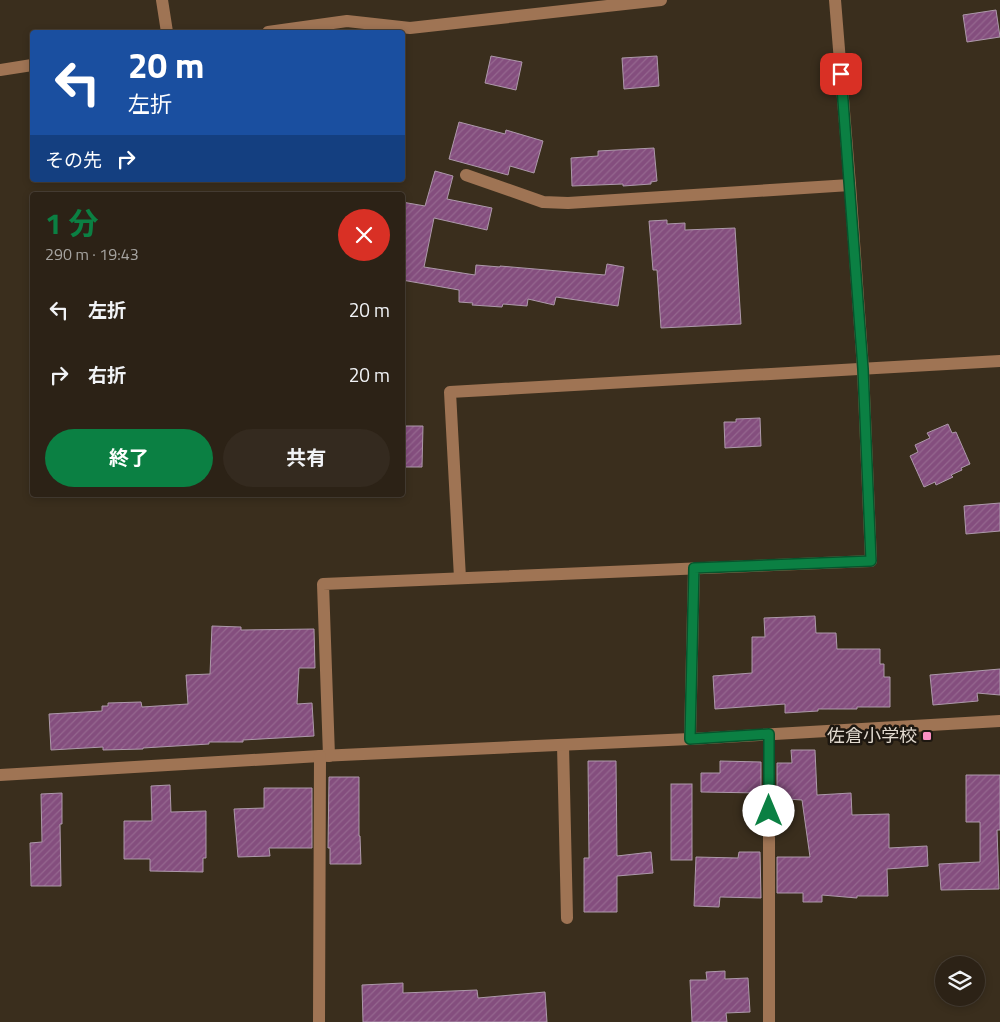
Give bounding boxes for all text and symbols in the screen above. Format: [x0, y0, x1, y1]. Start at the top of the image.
text: 20 m [128, 38, 204, 92]
icon: left [45, 50, 110, 115]
pin [820, 53, 862, 95]
icon: arrive [827, 60, 855, 88]
text: 左折 [128, 87, 172, 121]
text: その先 [45, 145, 102, 174]
icon: right [112, 145, 140, 173]
text: 1 分 [45, 200, 98, 246]
button: close [338, 209, 390, 261]
text: 290 m · 19:43 [45, 242, 139, 266]
text: 左折 [88, 295, 126, 324]
text: 20 m [349, 295, 390, 324]
icon: left [45, 296, 73, 324]
text: 右折 [88, 360, 126, 389]
text: 20 m [349, 360, 390, 389]
icon: right [45, 361, 73, 389]
button: 終了 [45, 429, 213, 487]
button: 共有 [223, 429, 390, 487]
place label: 佐倉小学校 [827, 722, 917, 749]
marker: 佐倉小学校 [921, 730, 933, 742]
position arrow [742, 784, 794, 836]
map controls [935, 956, 985, 1006]
button: layers [935, 956, 985, 1006]

